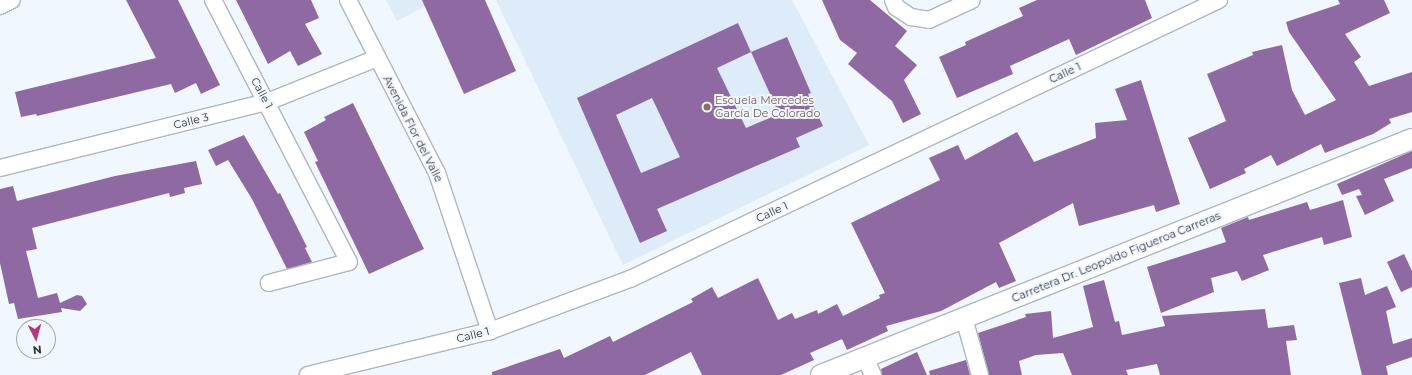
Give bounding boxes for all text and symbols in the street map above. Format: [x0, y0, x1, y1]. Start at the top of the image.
street label: Calle 1 [1047, 60, 1083, 86]
street label: Avenida Flor del Valle [380, 74, 446, 184]
street label: Calle 1 [248, 75, 276, 111]
place label: Escuela Mercedes García De Colorado [715, 94, 820, 120]
marker: Escuela Mercedes García De Colorado [702, 102, 712, 112]
street label: Calle 3 [172, 110, 210, 132]
street label: Calle 1 [754, 199, 790, 225]
street label: Carretera Dr. Leopoldo Figueroa Carreras [1010, 209, 1222, 305]
north arrow [16, 319, 56, 359]
street label: Calle 1 [455, 325, 491, 345]
text: N [32, 343, 42, 357]

